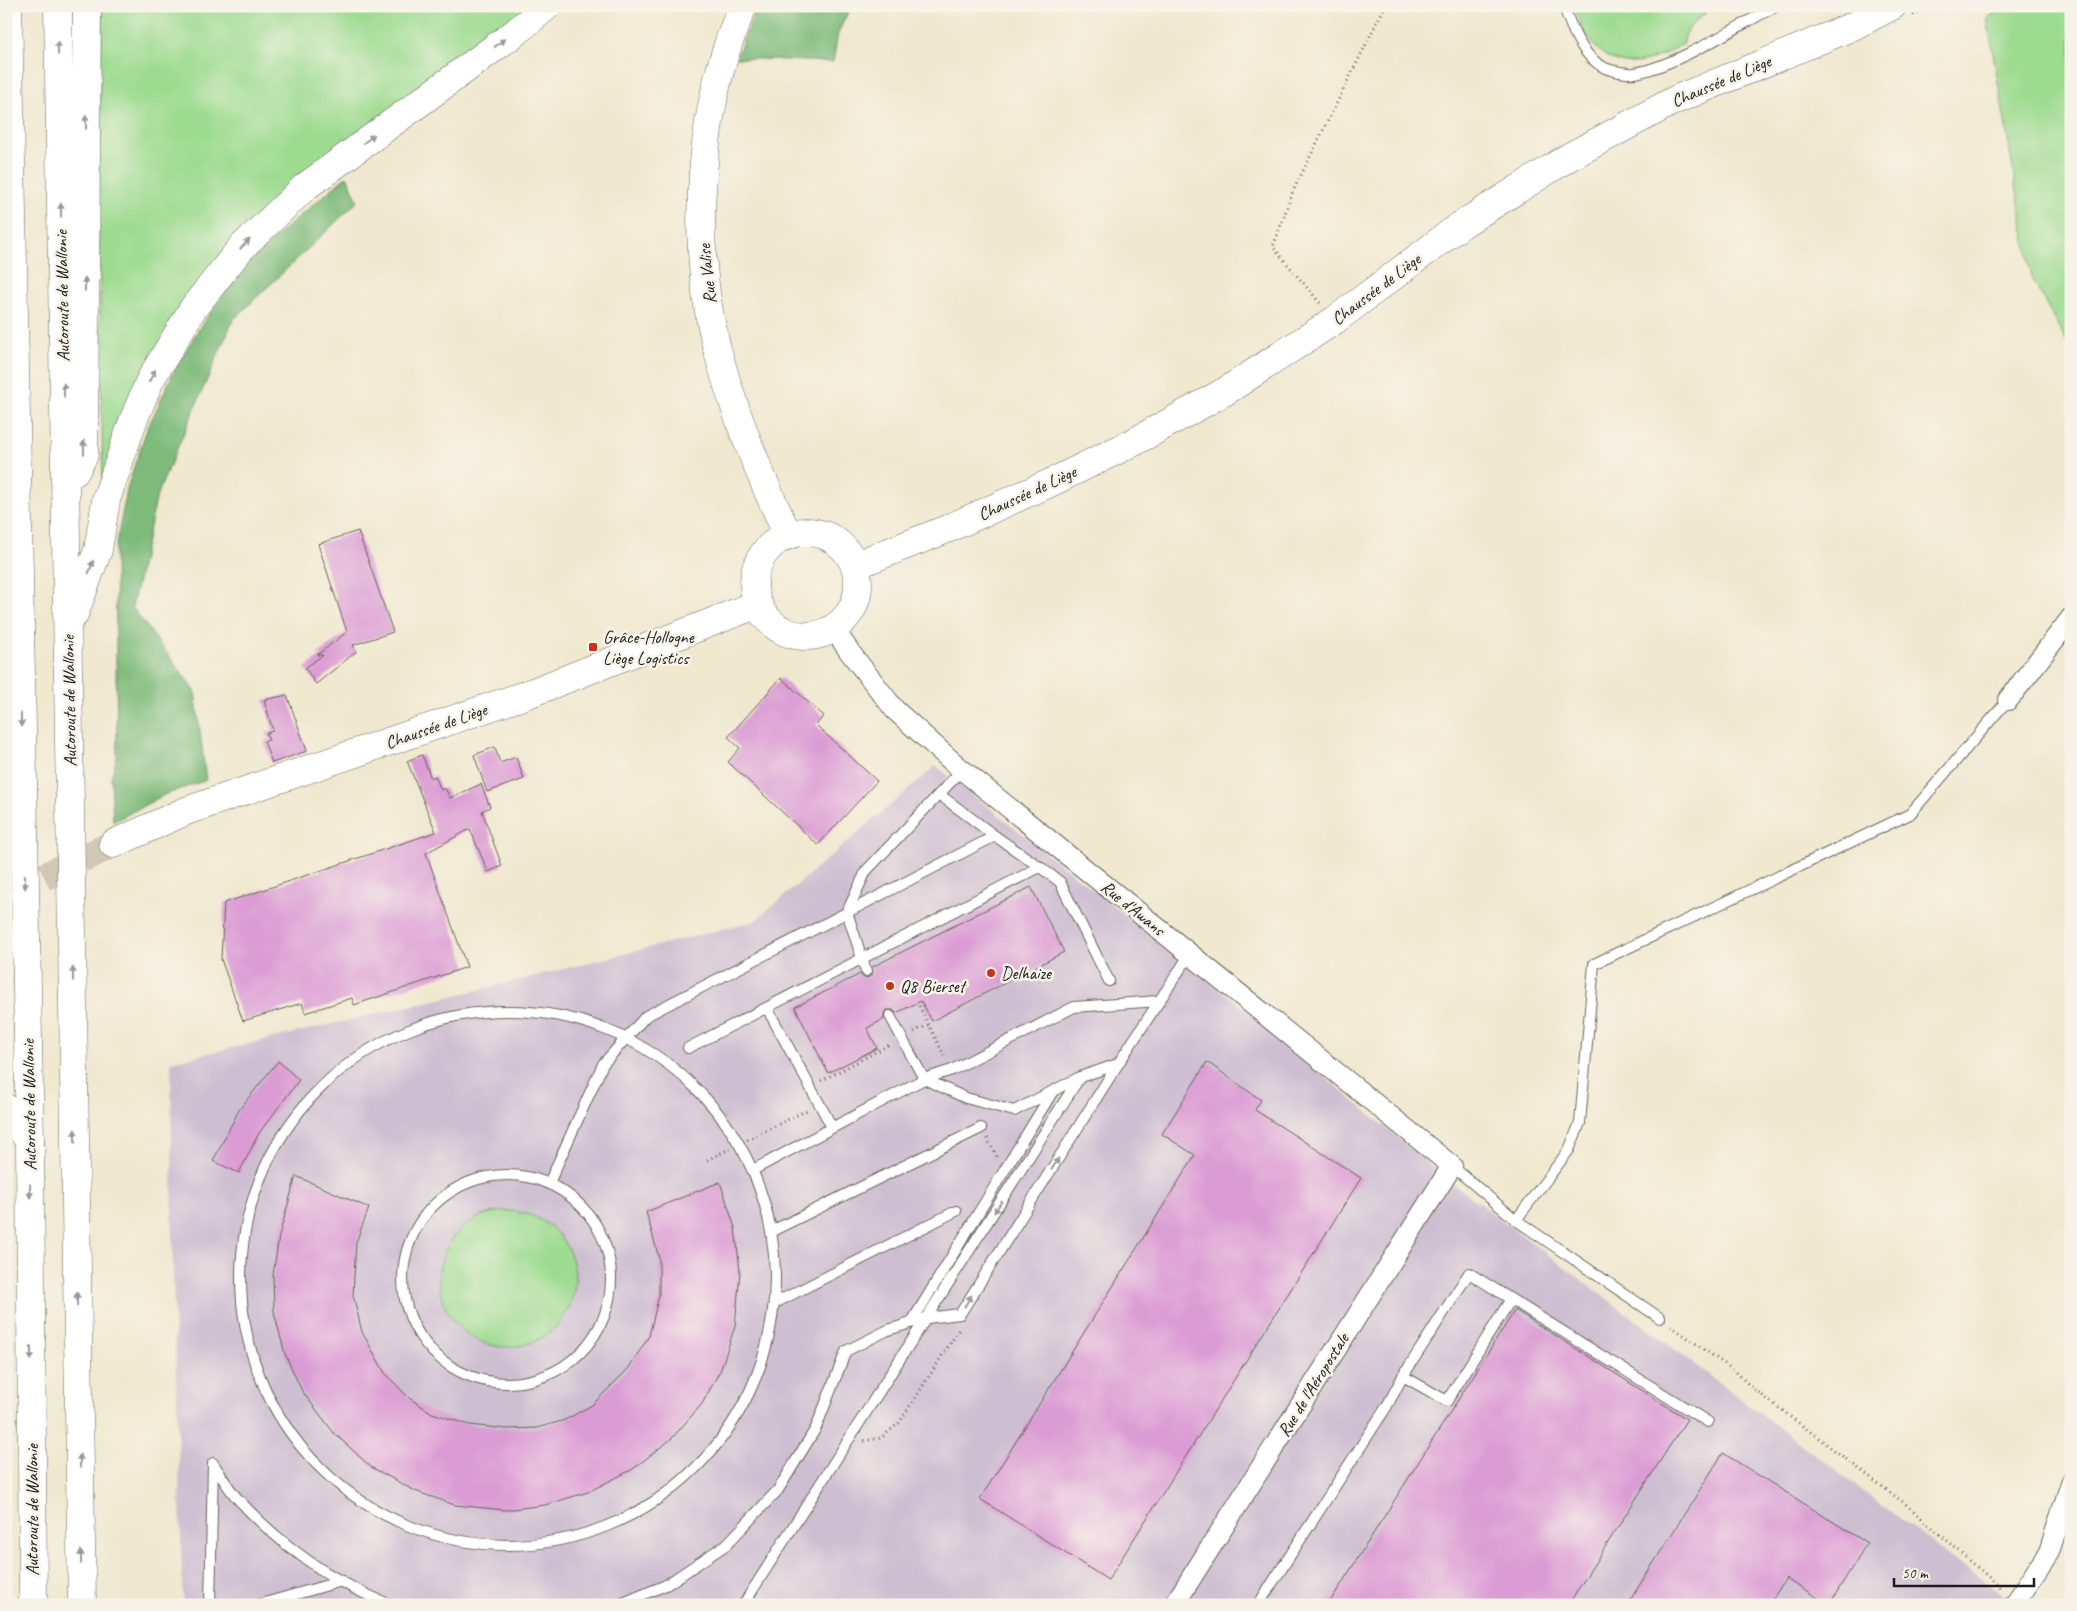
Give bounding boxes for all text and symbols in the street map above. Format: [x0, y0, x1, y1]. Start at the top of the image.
one-way arrow [54, 39, 62, 55]
one-way arrow [494, 39, 507, 49]
street label: Chaussée de Liège [1668, 50, 1775, 112]
one-way arrow [82, 114, 90, 130]
one-way arrow [362, 134, 375, 145]
one-way arrow [57, 202, 65, 218]
street label: Autoroute de Wallonie [50, 229, 74, 362]
one-way arrow [239, 238, 251, 250]
street label: Rue Valise [693, 242, 721, 305]
street label: Chaussée de Liège [1327, 248, 1426, 330]
one-way arrow [81, 276, 89, 292]
one-way arrow [148, 369, 156, 384]
one-way arrow [60, 382, 68, 398]
one-way arrow [80, 438, 88, 454]
street label: Chaussée de Liège [974, 460, 1081, 525]
one-way arrow [87, 559, 95, 574]
place label: Grâce-Hollogne Liège Logistics [603, 626, 695, 669]
street label: Autoroute de Wallonie [57, 634, 81, 767]
marker: Grâce-Hollogne Liège Logistics [587, 641, 599, 653]
street label: Chaussée de Liège [382, 698, 491, 754]
one-way arrow [18, 712, 26, 728]
one-way arrow [21, 875, 29, 891]
street label: Rue d'Awans [1097, 876, 1171, 942]
place label: Delhaize [1001, 962, 1052, 984]
one-way arrow [69, 966, 77, 982]
marker: Delhaize [985, 967, 997, 979]
place label: Q8 Bierset [900, 975, 968, 997]
marker: Q8 Bierset [884, 980, 896, 992]
street label: Autoroute de Wallonie [17, 1038, 41, 1171]
one-way arrow [71, 1128, 79, 1144]
one-way arrow [1050, 1157, 1059, 1171]
one-way arrow [26, 1183, 34, 1199]
one-way arrow [993, 1200, 1003, 1214]
one-way arrow [73, 1291, 81, 1307]
one-way arrow [963, 1295, 973, 1308]
street label: Rue de l'Aéropostale [1272, 1328, 1354, 1441]
one-way arrow [27, 1346, 35, 1362]
street label: Autoroute de Wallonie [21, 1443, 43, 1576]
one-way arrow [76, 1453, 84, 1469]
one-way arrow [77, 1549, 85, 1565]
scale bar [1894, 1556, 2034, 1588]
text: 50 m [1902, 1564, 1929, 1583]

